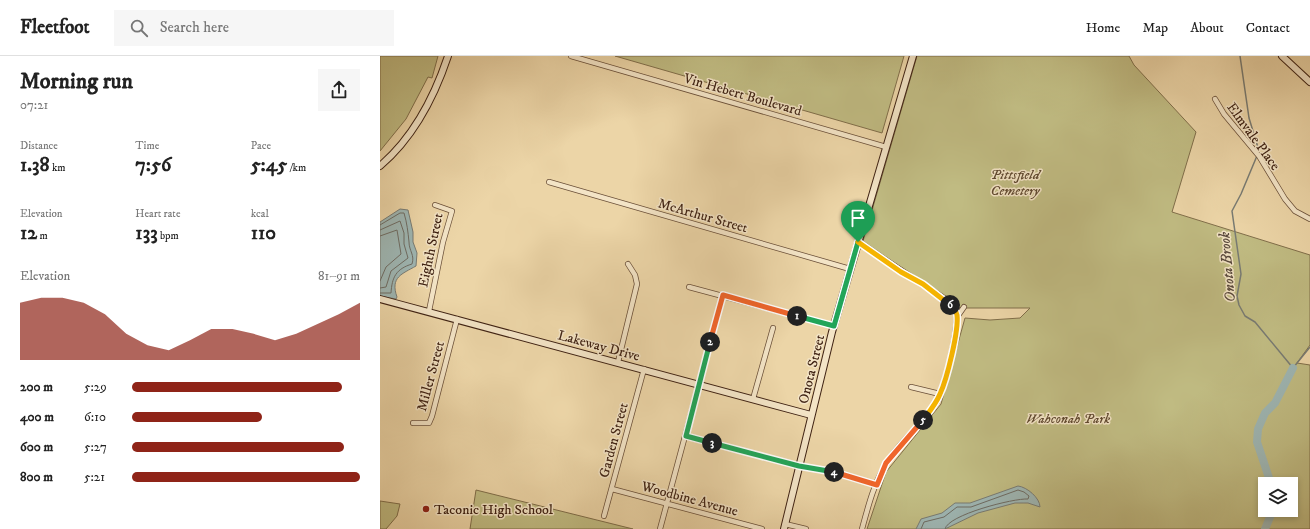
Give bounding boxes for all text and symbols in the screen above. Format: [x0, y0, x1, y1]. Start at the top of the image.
search box [114, 10, 394, 46]
text: Fleetfoot [20, 16, 90, 39]
icon: search [128, 17, 150, 39]
text: Search here [160, 18, 229, 37]
text: Home [1086, 19, 1120, 37]
text: Map [1142, 19, 1168, 37]
text: About [1190, 19, 1224, 37]
text: Contact [1246, 19, 1290, 37]
text: Morning run [20, 68, 133, 95]
button: share [318, 69, 360, 111]
street label: Vin Hebert Boulevard [681, 69, 804, 120]
text: 07:21 [20, 97, 48, 113]
street label: Elmvale Place [1222, 99, 1284, 174]
text: Distance [20, 139, 58, 153]
text: Time [135, 139, 159, 153]
text: Pace [251, 139, 271, 153]
text: 1.38 [20, 153, 50, 178]
text: 7:56 [135, 153, 171, 178]
text: 5:45 [251, 153, 287, 178]
text: km [50, 161, 66, 175]
text: /km [287, 161, 306, 175]
park label: Pittsfield Cemetery [990, 166, 1042, 200]
street label: McArthur Street [656, 195, 750, 238]
pin [841, 201, 875, 242]
text: Elevation [20, 207, 63, 221]
text: Heart rate [135, 207, 180, 221]
text: kcal [251, 207, 269, 221]
icon: arrive [847, 207, 869, 229]
street label: Eighth Street [414, 211, 448, 289]
text: 12 [20, 221, 37, 246]
text: 133 [135, 221, 158, 246]
text: 110 [251, 221, 276, 246]
text: m [37, 229, 48, 243]
text: bpm [158, 229, 179, 243]
water label: Onota Brook [1215, 230, 1240, 303]
text: Elevation [20, 268, 70, 284]
text: 81–91 m [318, 268, 360, 284]
pin: 6 [940, 295, 960, 315]
text: 6 [947, 298, 953, 312]
pin: 1 [787, 306, 807, 326]
text: 1 [795, 309, 799, 323]
street label: Lakeway Drive [556, 326, 642, 366]
pin: 2 [700, 332, 720, 352]
street label: Onota Street [795, 332, 829, 406]
text: 2 [707, 335, 713, 349]
street label: Miller Street [413, 339, 449, 413]
text: 200 m [20, 379, 53, 395]
text: 5:29 [84, 379, 107, 395]
street label: Garden Street [595, 400, 633, 480]
text: 400 m [20, 409, 54, 425]
text: 6:10 [84, 409, 106, 425]
pin: 5 [913, 410, 933, 430]
park label: Wahconah Park [1026, 410, 1110, 428]
text: 5 [920, 413, 926, 427]
pin: 3 [702, 433, 722, 453]
text: 3 [710, 436, 714, 450]
text: 600 m [20, 439, 53, 455]
text: 5:27 [84, 439, 107, 455]
pin: 4 [824, 462, 844, 482]
text: 4 [831, 465, 837, 479]
text: 800 m [20, 469, 53, 485]
text: 5:21 [84, 469, 105, 485]
street label: Woodbine Avenue [638, 477, 740, 521]
map controls [1258, 477, 1298, 517]
button: layers [1258, 477, 1298, 517]
place label: Taconic High School [434, 501, 554, 519]
marker: Taconic High School [421, 504, 431, 514]

